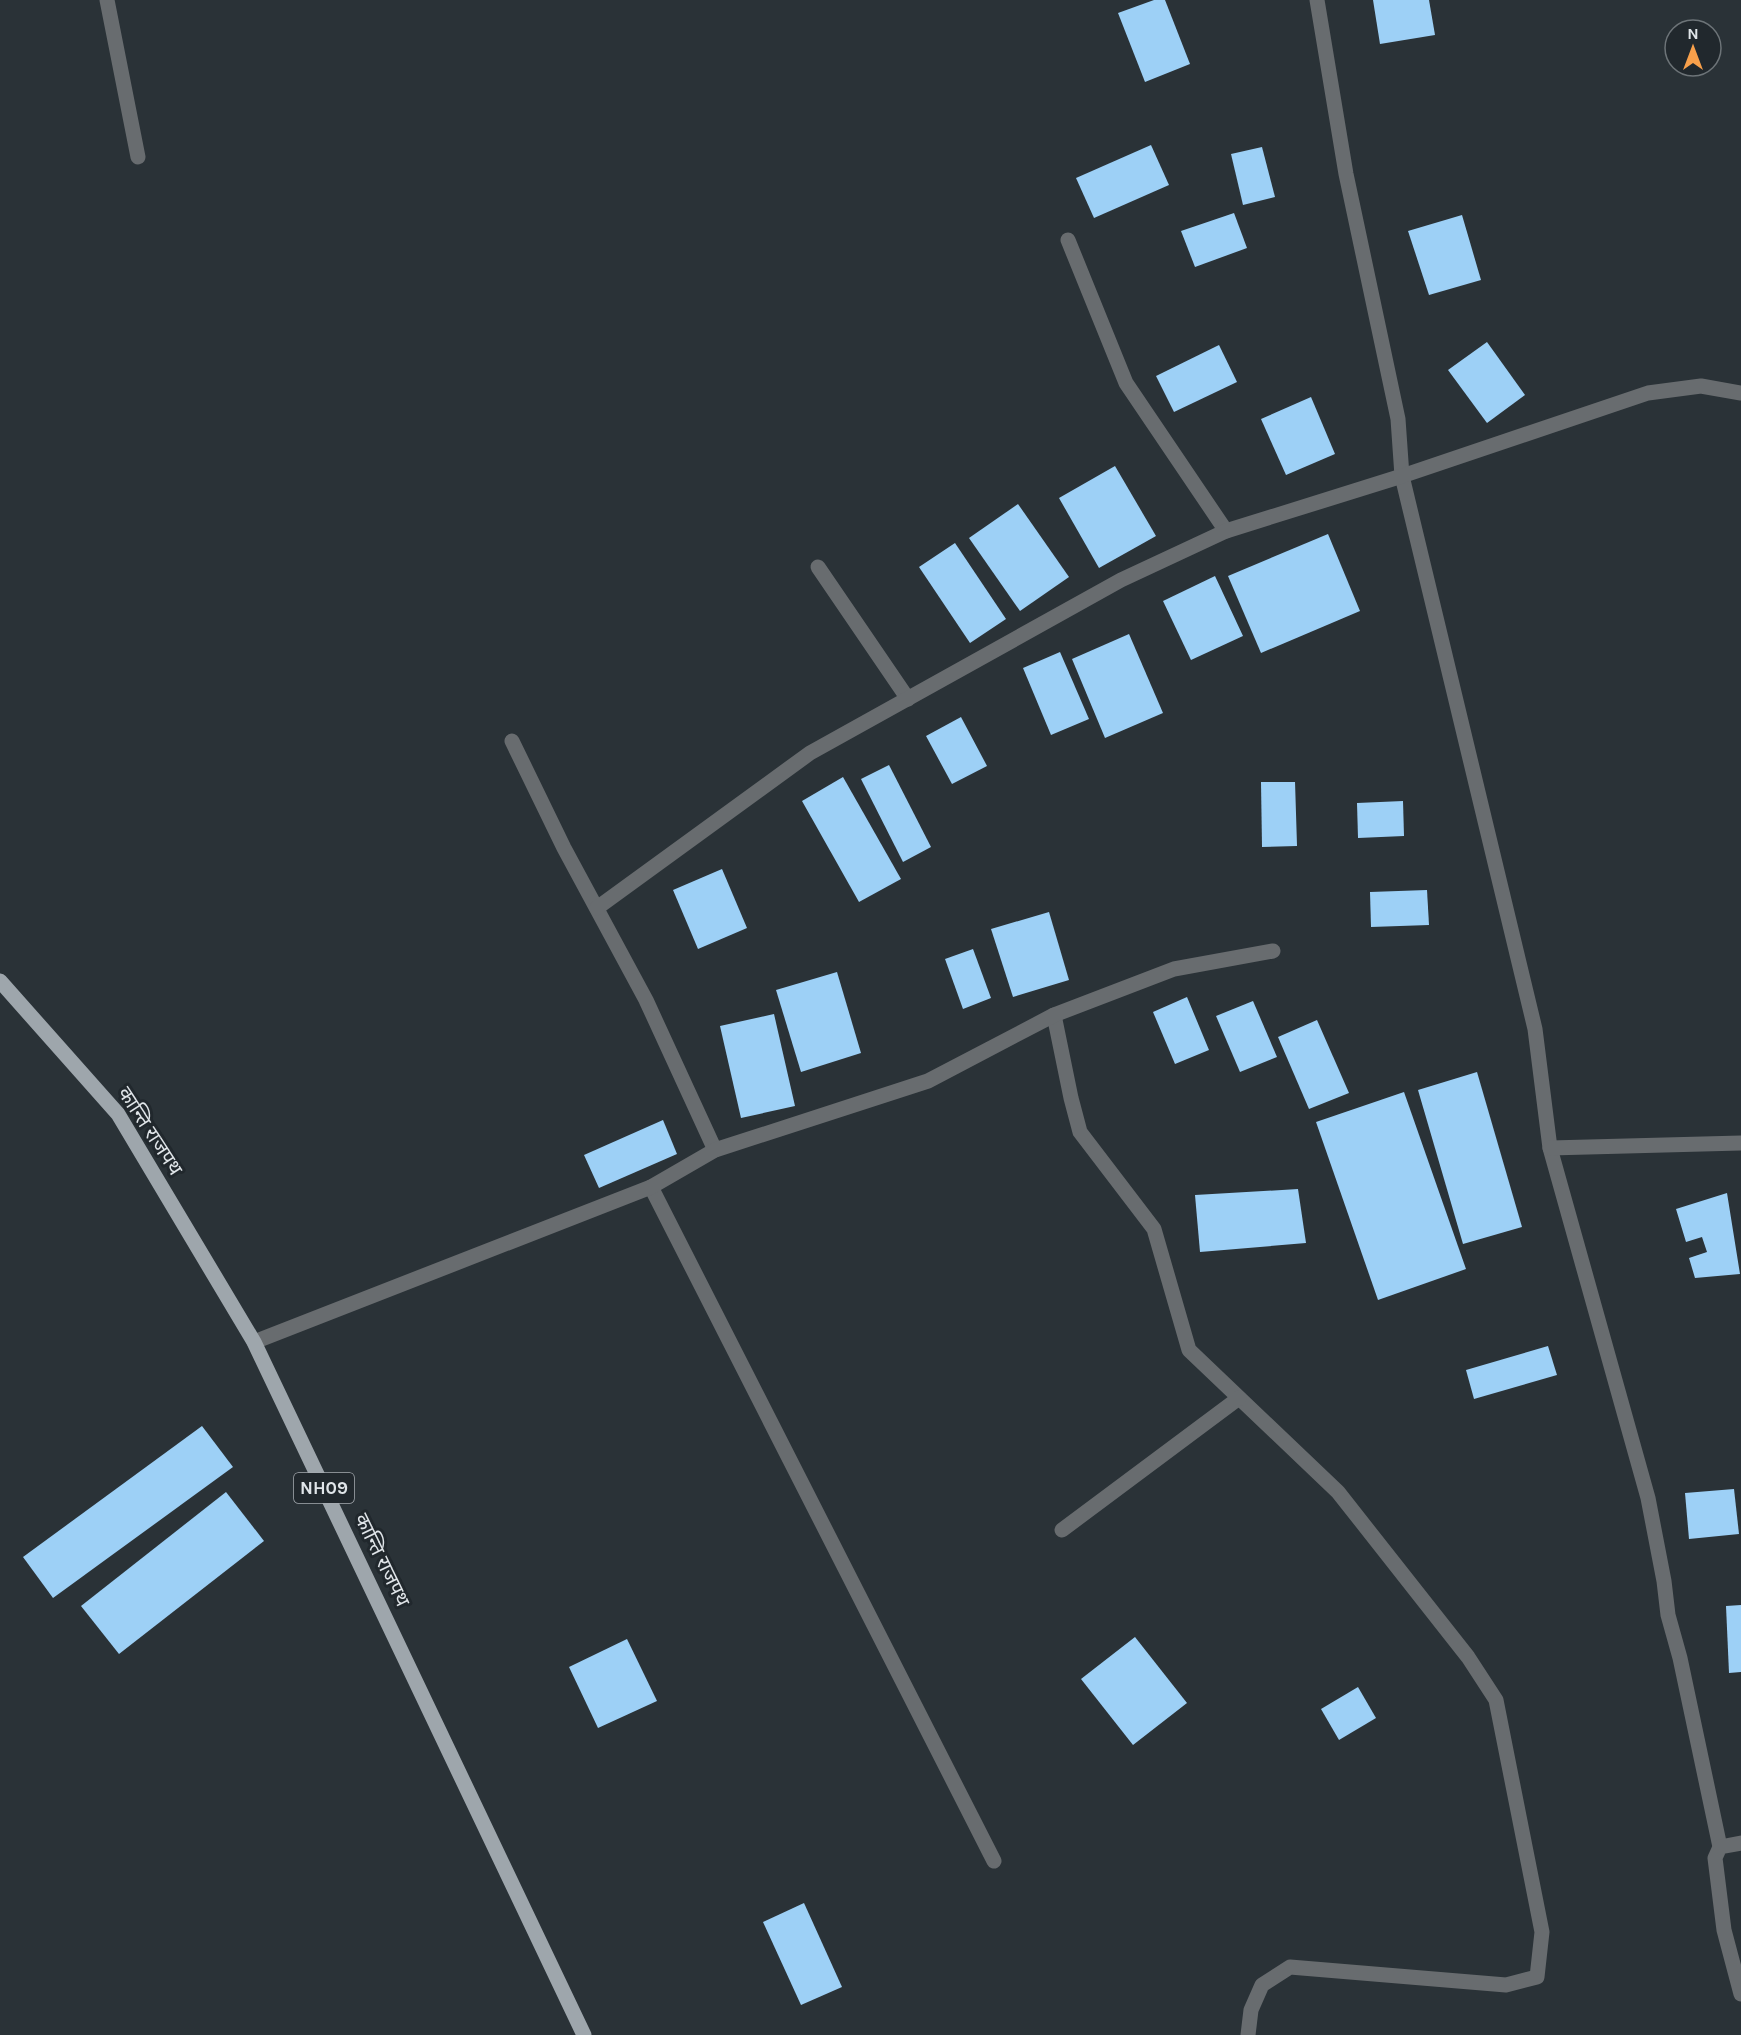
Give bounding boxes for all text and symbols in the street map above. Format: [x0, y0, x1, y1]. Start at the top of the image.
north arrow [1663, 18, 1723, 78]
text: N [1687, 24, 1699, 43]
street label: कान्ति राजपथ [113, 1082, 188, 1180]
road number: NH09 [294, 1473, 354, 1503]
street label: कान्ति राजपथ [350, 1509, 416, 1611]

